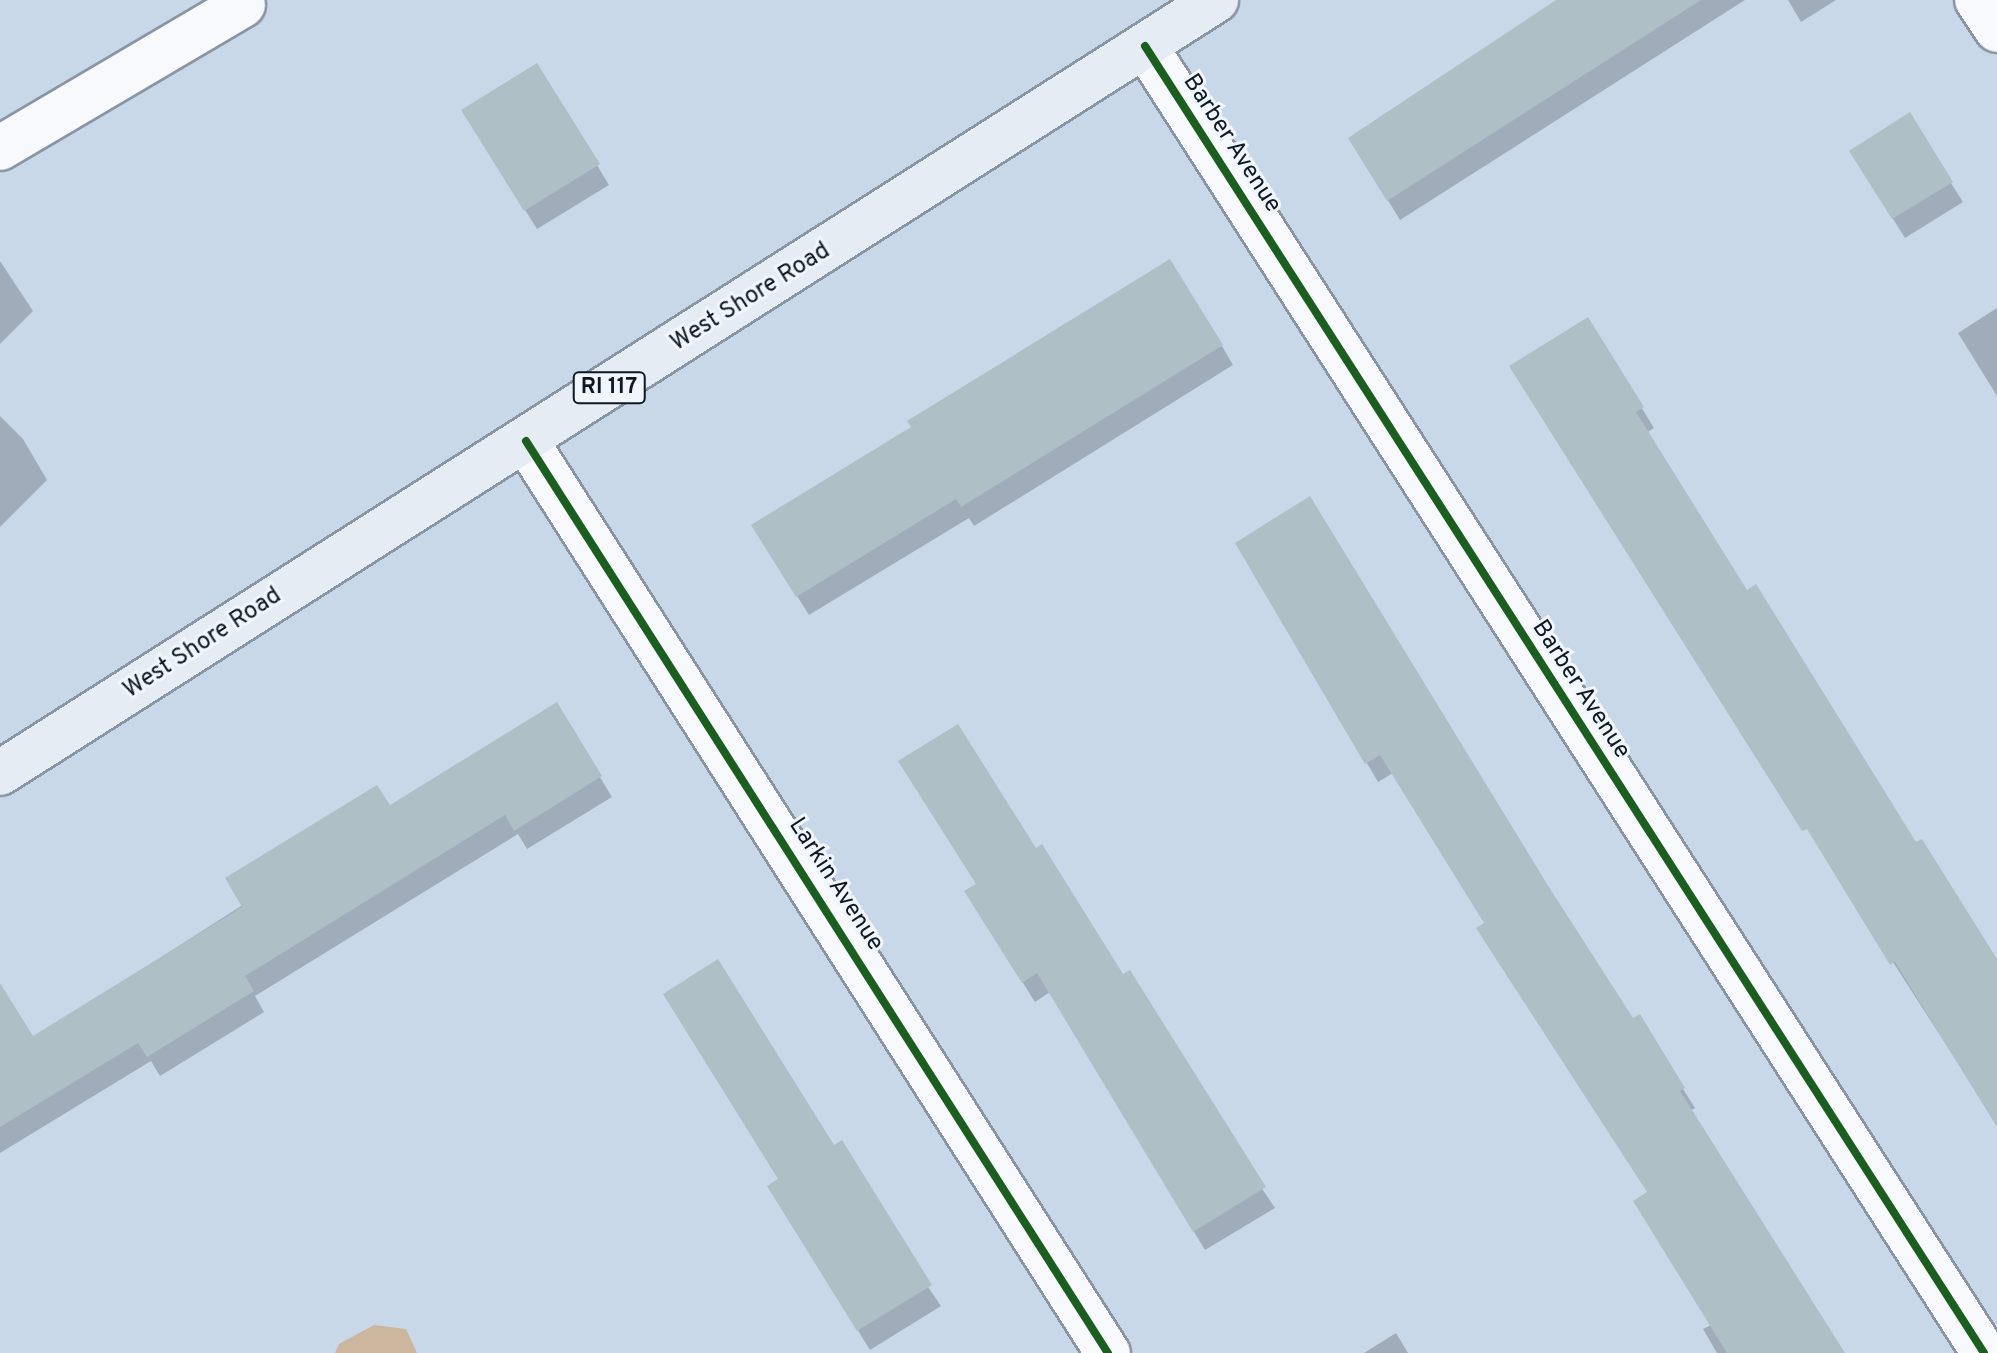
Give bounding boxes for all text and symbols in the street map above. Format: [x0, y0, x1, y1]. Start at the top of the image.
street label: Barber Avenue [1175, 69, 1287, 219]
street label: West Shore Road [666, 237, 836, 359]
road number: RI 117 [571, 370, 647, 406]
street label: West Shore Road [119, 582, 287, 706]
street label: Barber Avenue [1524, 615, 1636, 765]
street label: Larkin Avenue [781, 813, 889, 957]

